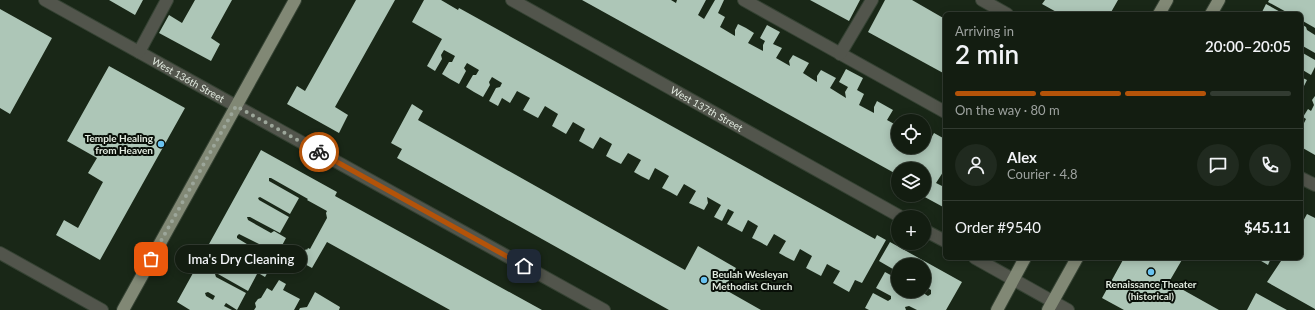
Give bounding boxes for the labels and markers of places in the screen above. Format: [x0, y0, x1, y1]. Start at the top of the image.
place label: Temple Healing from Heaven [85, 132, 154, 156]
marker: Temple Healing from Heaven [156, 139, 166, 149]
pin [134, 242, 168, 276]
callout: Ima's Dry Cleaning [175, 245, 307, 273]
pin [507, 249, 541, 283]
marker: Renaissance Theater (historical) [1146, 267, 1156, 277]
place label: Beulah Wesleyan Methodist Church [712, 268, 793, 292]
marker: Beulah Wesleyan Methodist Church [699, 275, 709, 285]
place label: Renaissance Theater (historical) [1105, 278, 1197, 302]

